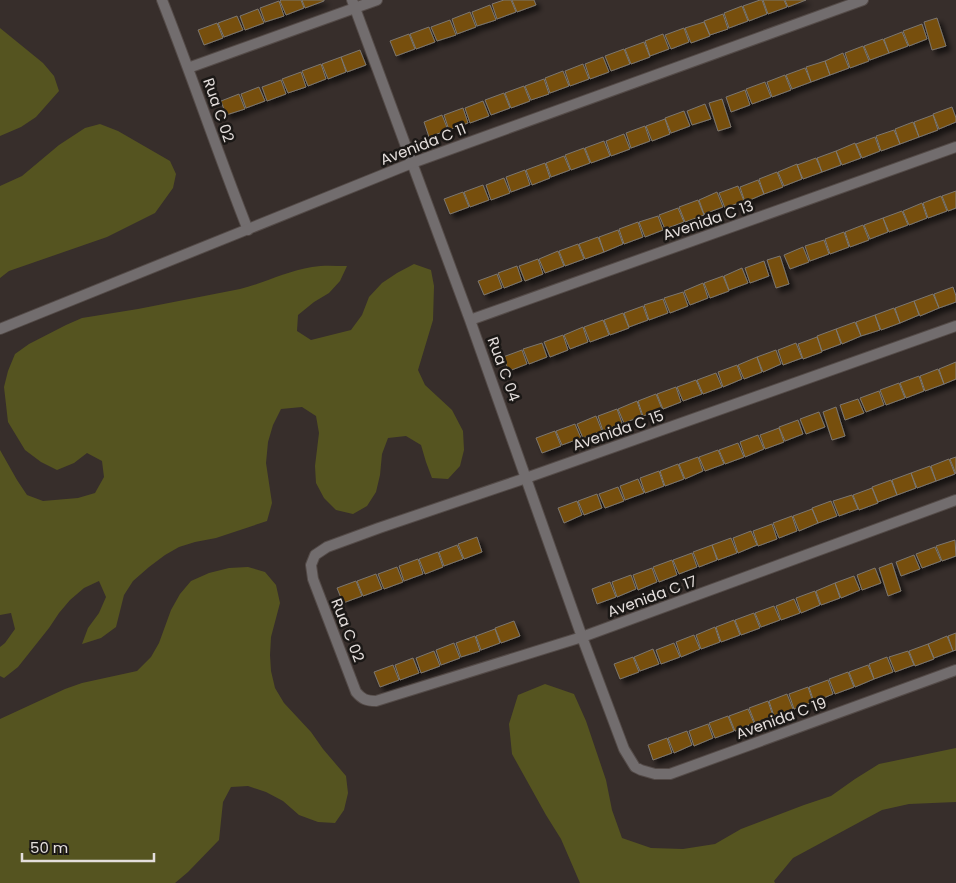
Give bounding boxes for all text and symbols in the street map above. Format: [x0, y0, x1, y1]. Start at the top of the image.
street label: Rua C 02 [198, 75, 240, 145]
street label: Avenida C 11 [377, 118, 469, 170]
street label: Avenida C 13 [660, 195, 756, 245]
street label: Rua C 04 [483, 334, 525, 404]
street label: Avenida C 15 [570, 405, 666, 455]
street label: Avenida C 17 [604, 570, 700, 622]
street label: Rua C 02 [326, 595, 370, 665]
street label: Avenida C 19 [733, 692, 829, 744]
scale bar [22, 830, 155, 862]
text: 50 m [30, 837, 68, 858]

